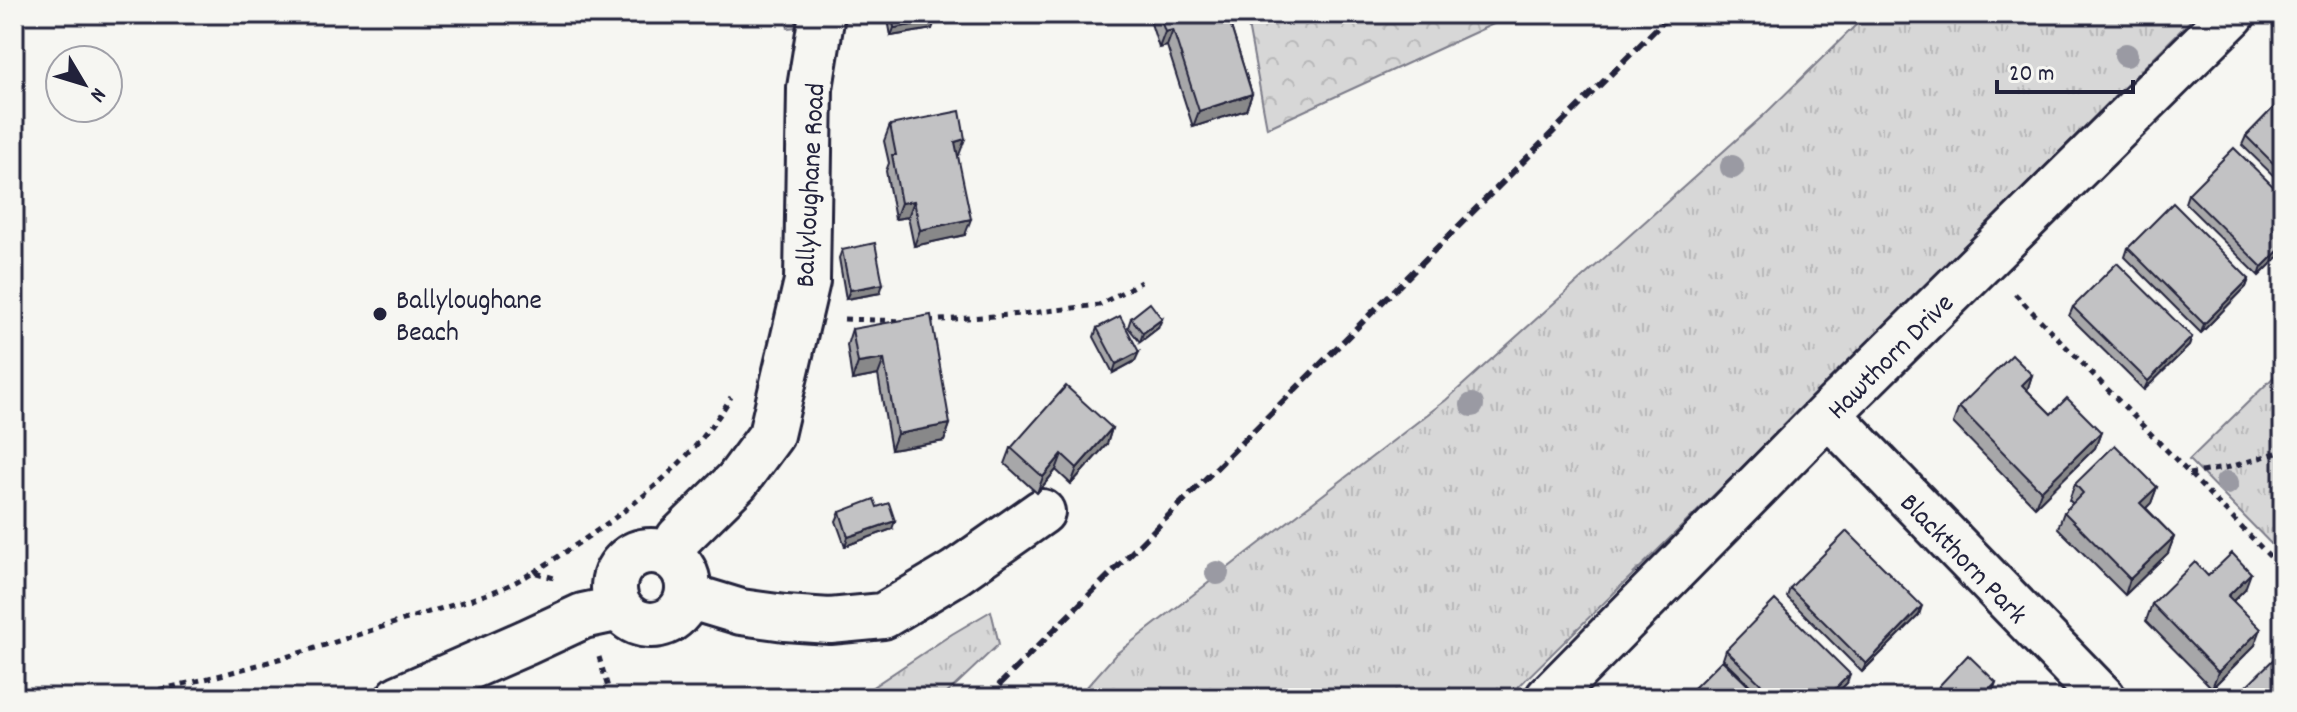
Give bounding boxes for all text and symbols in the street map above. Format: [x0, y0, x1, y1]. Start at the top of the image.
north arrow [44, 44, 124, 124]
scale bar [1997, 44, 2133, 94]
text: 20 m [2009, 58, 2055, 92]
text: N [81, 80, 113, 108]
street label: Ballyloughane Road [788, 82, 838, 288]
place label: Ballyloughane Beach [396, 283, 542, 355]
street label: Hawthorn Drive [1820, 286, 1965, 431]
marker: Ballyloughane Beach [371, 305, 389, 323]
street label: Blackthorn Park [1888, 486, 2034, 635]

